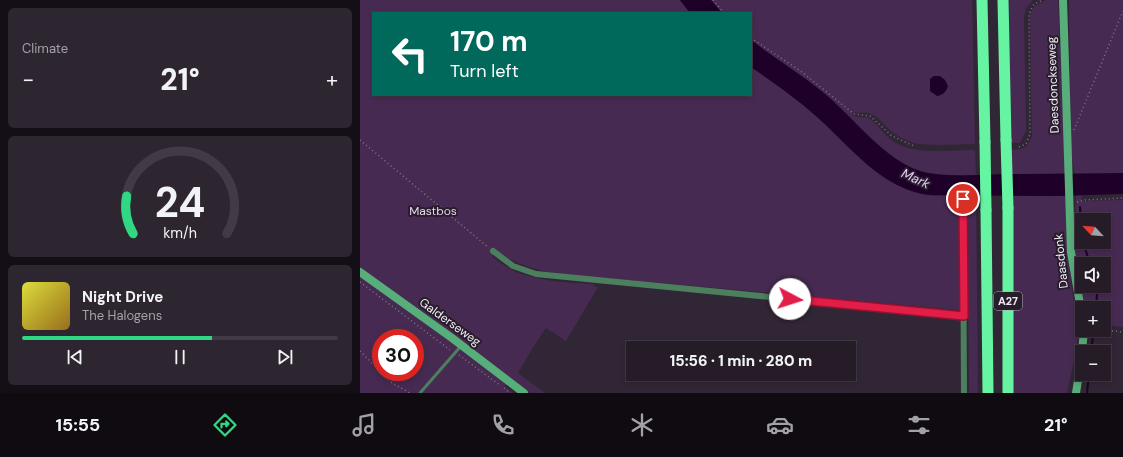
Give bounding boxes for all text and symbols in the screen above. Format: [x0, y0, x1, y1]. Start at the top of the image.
text: 170 m [450, 23, 528, 60]
icon: left [384, 28, 436, 80]
street label: Daesdonckseweg [1043, 36, 1063, 134]
text: Climate [22, 40, 68, 57]
text: Turn left [450, 59, 519, 83]
text: 21° [160, 60, 200, 99]
text: − [22, 65, 34, 94]
text: + [326, 65, 338, 94]
water label: Mark [899, 164, 933, 193]
text: 24 [155, 176, 205, 230]
pin [946, 182, 980, 216]
icon: arrive [952, 188, 974, 210]
park label: Mastbos [409, 203, 457, 219]
north arrow [1075, 213, 1111, 249]
map controls [1075, 213, 1111, 381]
text: km/h [163, 224, 197, 242]
street label: Daasdonk [1050, 233, 1072, 289]
button: sound [1075, 257, 1111, 293]
position arrow [769, 278, 811, 320]
text: Night Drive [82, 287, 163, 307]
road number: A27 [994, 292, 1022, 310]
street label: Galderseweg [416, 294, 484, 350]
button: + [1075, 301, 1111, 337]
text: The Halogens [82, 307, 162, 324]
speed limit sign: 30 [372, 329, 424, 381]
button: − [1075, 345, 1111, 381]
icon: previous [64, 346, 86, 368]
icon: pause [169, 346, 191, 368]
icon: next [274, 346, 296, 368]
text: 15:56 · 1 min · 280 m [670, 351, 812, 371]
icon: directions [211, 411, 239, 439]
icon: music [350, 411, 378, 439]
icon: phone [489, 411, 517, 439]
icon: climate [628, 411, 656, 439]
icon: car [766, 411, 794, 439]
icon: filters [905, 411, 933, 439]
text: 15:55 [55, 413, 100, 437]
text: 21° [1044, 413, 1068, 437]

